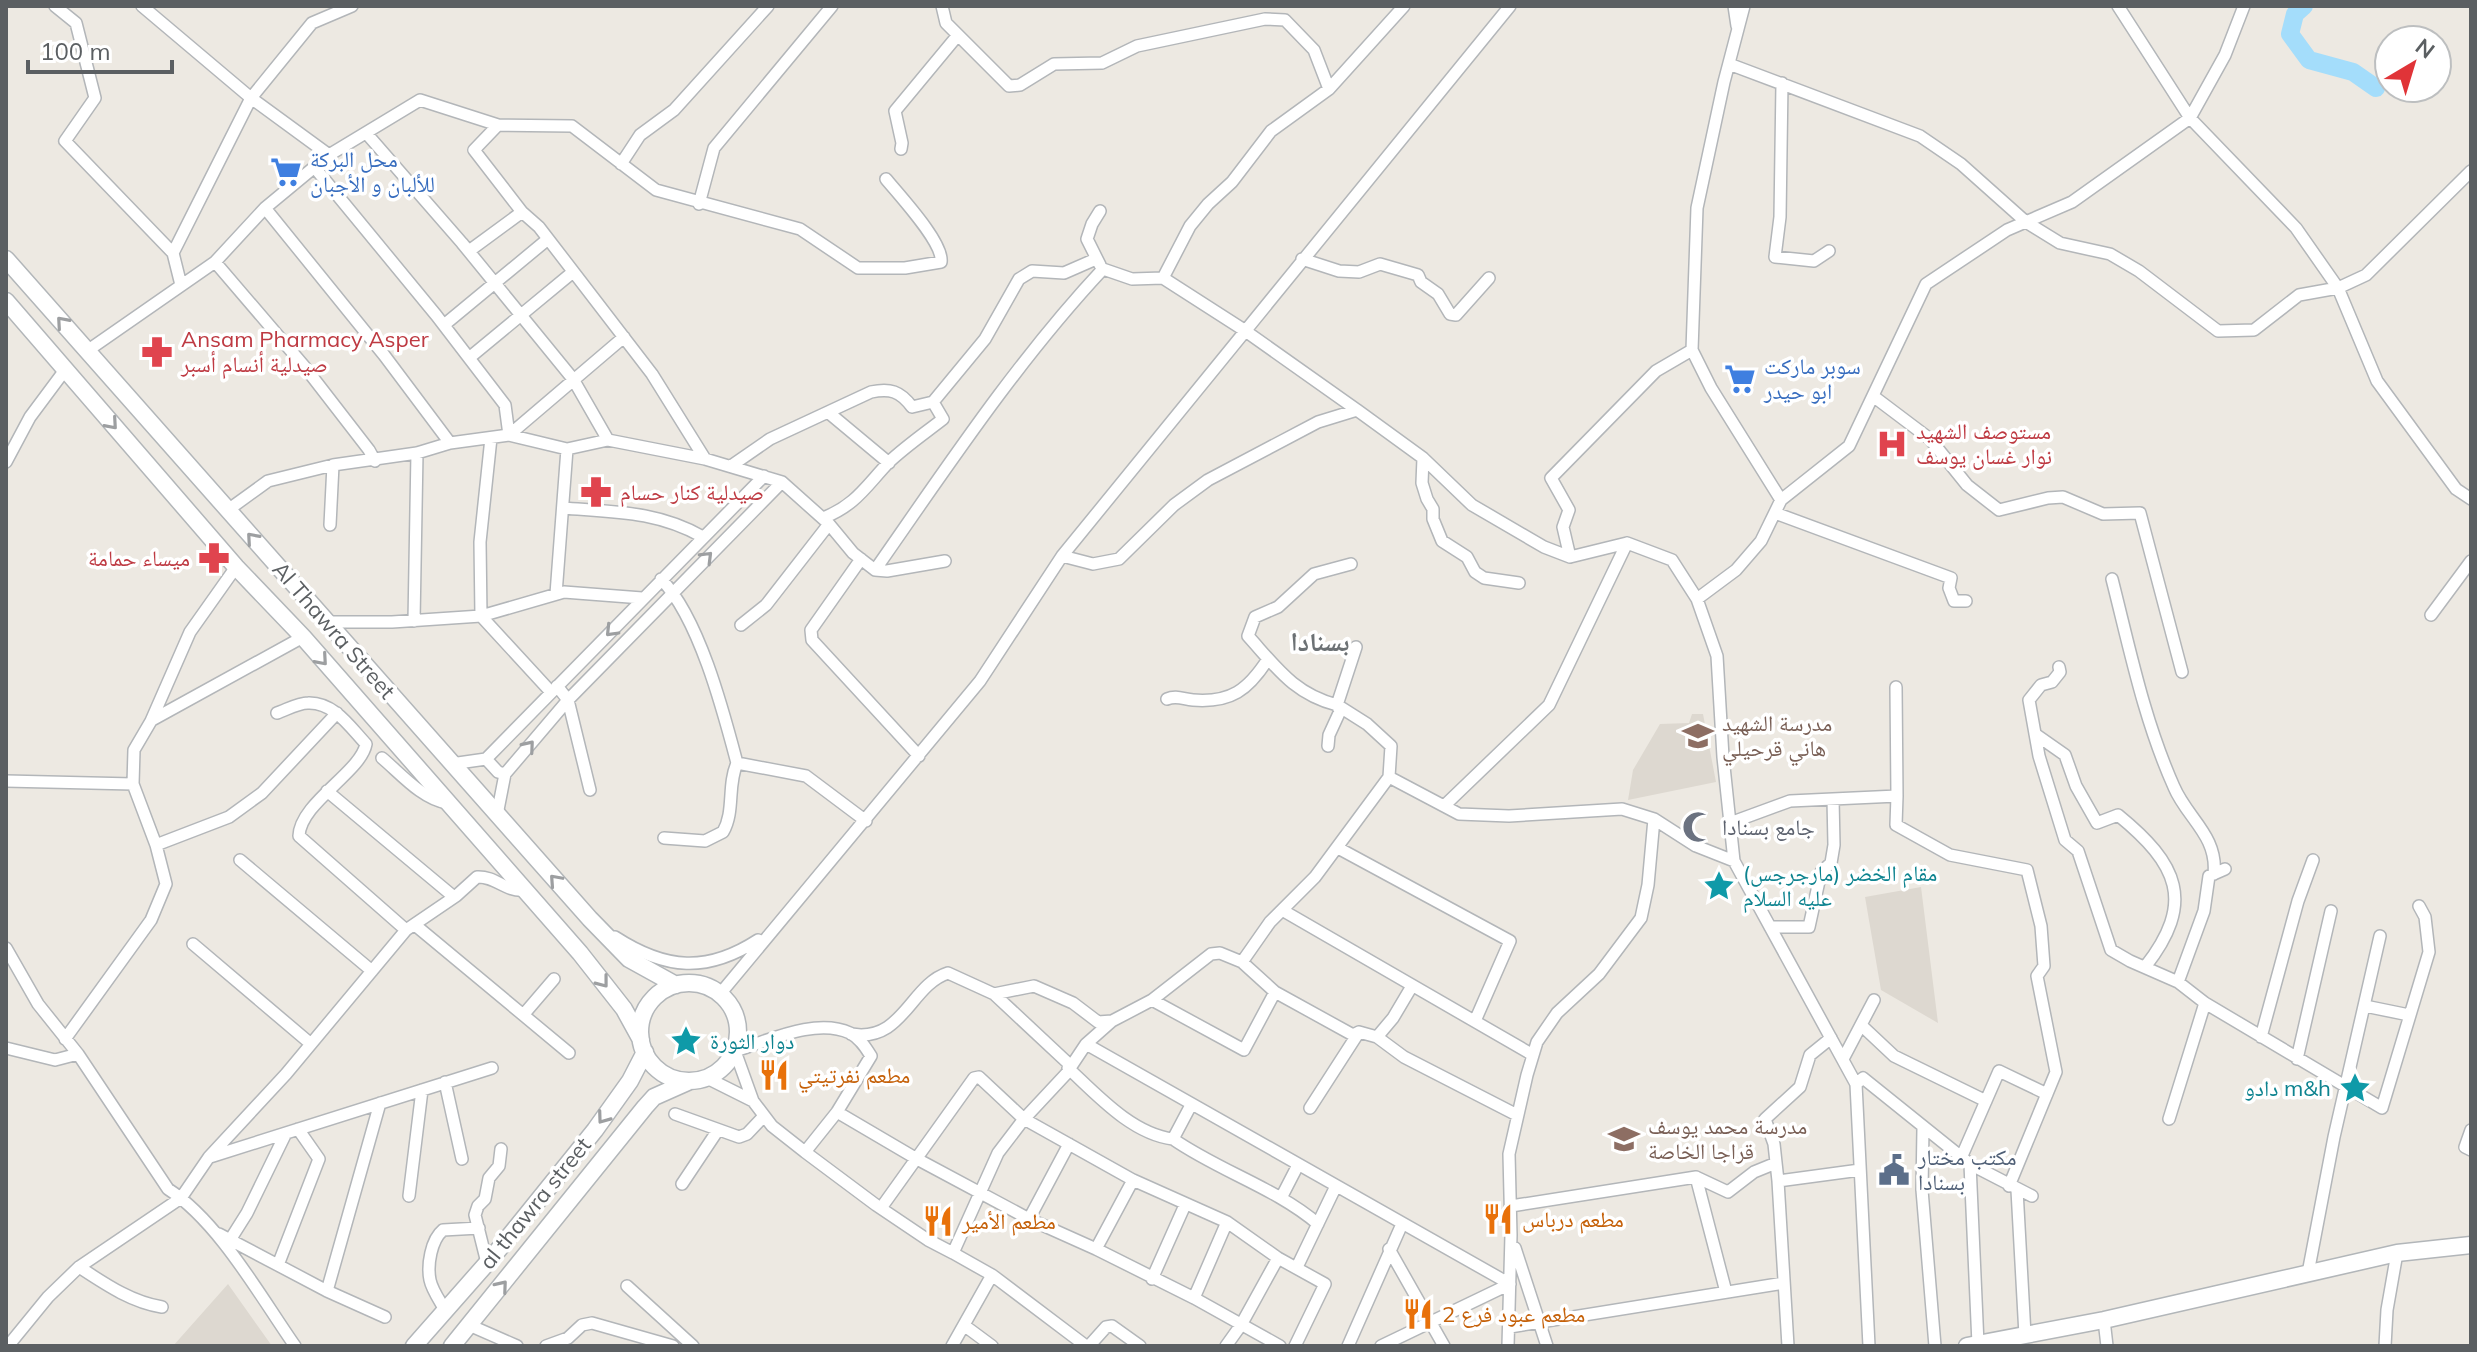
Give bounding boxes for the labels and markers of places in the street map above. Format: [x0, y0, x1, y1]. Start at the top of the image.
place label: محل البركة للألبان و الأجبان [310, 145, 435, 198]
supermarket icon: محل البركة للألبان و الأجبان [269, 155, 303, 189]
place label: Ansam Pharmacy Asper صيدلية أنسام أسبر [180, 325, 429, 379]
pharmacy icon: Ansam Pharmacy Asper صيدلية أنسام أسبر [140, 335, 174, 369]
place label: سوبر ماركت ابو حيدر [1763, 352, 1861, 405]
supermarket icon: سوبر ماركت ابو حيدر [1723, 362, 1757, 396]
place label: مستوصف الشهيد نوار غسان يوسف [1916, 417, 2052, 470]
hospital icon: مستوصف الشهيد نوار غسان يوسف [1875, 427, 1909, 461]
pharmacy icon: صيدلية كنار حسام [579, 475, 613, 509]
place label: صيدلية كنار حسام [620, 478, 764, 507]
pharmacy icon: ميساء حمامة [197, 541, 231, 575]
place label: ميساء حمامة [88, 544, 190, 572]
place label: مدرسة الشهيد هاني قرحيلي [1722, 709, 1832, 766]
school or university icon: مدرسة الشهيد هاني قرحيلي [1681, 719, 1715, 753]
mosque icon: جامع بسنادا [1681, 810, 1715, 844]
place label: جامع بسنادا [1722, 813, 1815, 841]
place label: مقام الخضر (مارجرجس) عليه السلام [1743, 859, 1937, 913]
place icon: مقام الخضر (مارجرجس) عليه السلام [1702, 869, 1736, 903]
place icon: دوار الثورة [669, 1024, 703, 1058]
place label: دوار الثورة [710, 1027, 794, 1055]
restaurant icon: مطعم نفرتيتي [757, 1058, 791, 1092]
place label: مطعم نفرتيتي [798, 1061, 910, 1093]
place icon: دادو m&h [2338, 1071, 2372, 1105]
place label: دادو m&h [2245, 1074, 2331, 1102]
place label: مدرسة محمد يوسف قراجا الخاصة [1648, 1112, 1807, 1165]
school or university icon: مدرسة محمد يوسف قراجا الخاصة [1607, 1122, 1641, 1156]
place label: مكتب مختار بسنادا [1917, 1143, 2016, 1196]
public building icon: مكتب مختار بسنادا [1877, 1153, 1911, 1187]
restaurant icon: مطعم درباس [1481, 1202, 1515, 1236]
restaurant icon: مطعم الأمير [921, 1204, 955, 1238]
place label: مطعم درباس [1522, 1205, 1624, 1234]
place label: مطعم الأمير [961, 1207, 1056, 1236]
restaurant icon: مطعم عبود فرع 2 [1401, 1297, 1435, 1331]
place label: مطعم عبود فرع 2 [1442, 1300, 1585, 1329]

